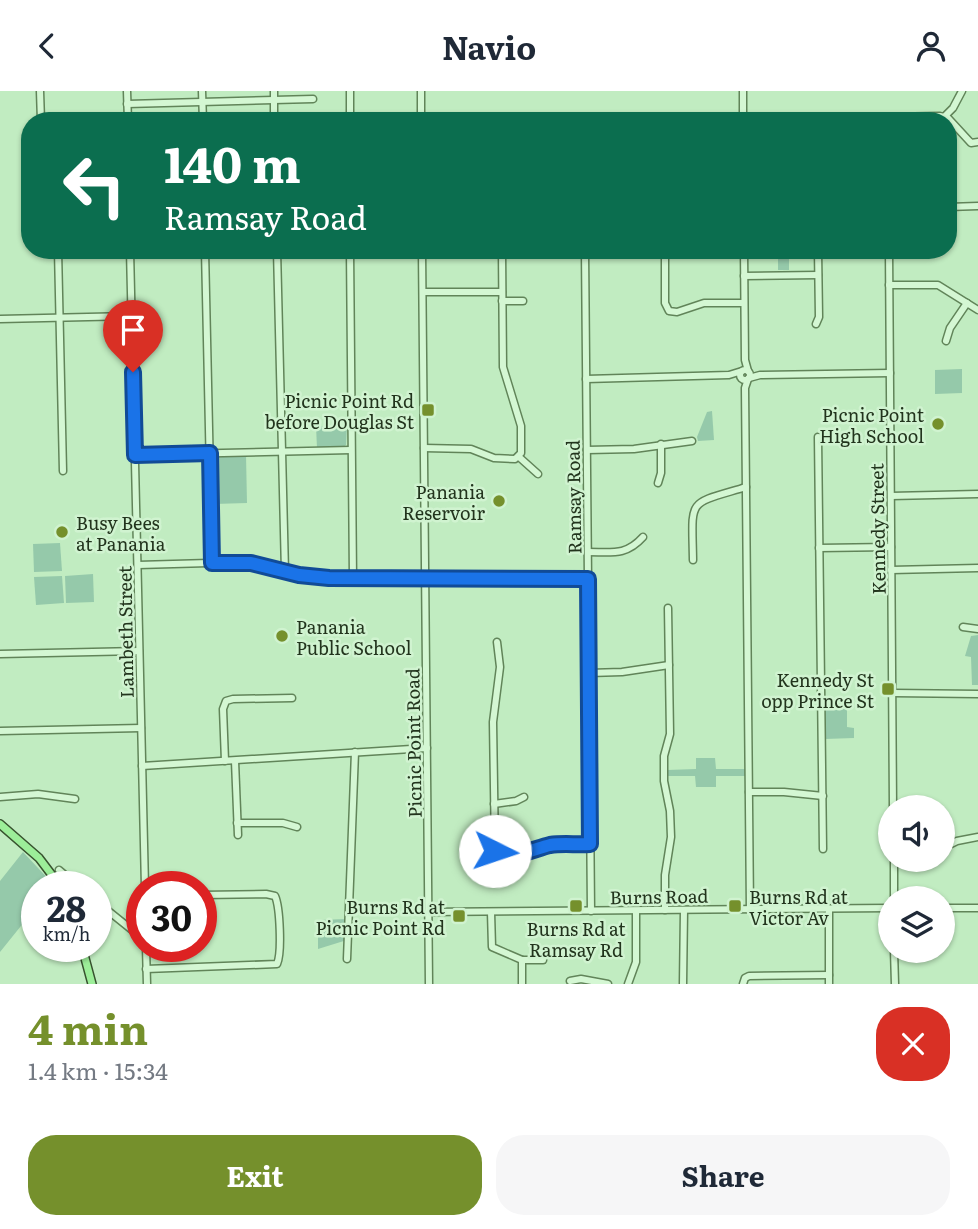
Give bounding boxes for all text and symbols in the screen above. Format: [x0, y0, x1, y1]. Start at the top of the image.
text: Navio [442, 22, 536, 70]
icon: back [28, 27, 66, 65]
icon: person [912, 27, 950, 65]
text: 140 m [164, 125, 301, 198]
icon: left [49, 140, 140, 231]
text: Ramsay Road [164, 192, 367, 240]
pin [103, 300, 163, 372]
icon: arrive [114, 311, 152, 349]
place label: Picnic Point Rd before Douglas St [265, 387, 415, 435]
place label: Picnic Point High School [819, 401, 925, 449]
marker: Picnic Point Rd before Douglas St [420, 402, 436, 418]
marker: Picnic Point High School [930, 416, 946, 432]
street label: Ramsay Road [559, 440, 587, 554]
street label: Kennedy Street [862, 462, 892, 595]
place label: Panania Reservoir [402, 478, 485, 526]
marker: Panania Reservoir [491, 493, 507, 509]
place label: Busy Bees at Panania [76, 509, 166, 557]
marker: Busy Bees at Panania [54, 524, 70, 540]
street label: Lambeth Street [110, 565, 140, 698]
place label: Panania Public School [296, 613, 411, 661]
marker: Panania Public School [274, 628, 290, 644]
place label: Kennedy St opp Prince St [761, 666, 875, 714]
street label: Picnic Point Road [398, 668, 428, 818]
marker: Kennedy St opp Prince St [880, 681, 896, 697]
map controls [878, 795, 955, 963]
button: sound [878, 795, 955, 872]
position arrow [458, 814, 532, 888]
speed limit sign: 30 [126, 871, 217, 962]
text: 28 [47, 881, 86, 933]
street label: Burns Road [609, 882, 709, 910]
place label: Burns Rd at Victor Av [749, 883, 849, 931]
button: layers [878, 886, 955, 963]
place label: Burns Rd at Picnic Point Rd [316, 893, 446, 941]
marker: Burns Rd at Ramsay Rd [568, 898, 584, 914]
marker: Burns Rd at Victor Av [727, 898, 743, 914]
marker: Burns Rd at Picnic Point Rd [451, 908, 467, 924]
place label: Burns Rd at Ramsay Rd [527, 915, 626, 963]
text: km/h [43, 920, 90, 947]
text: 4 min [28, 996, 148, 1058]
button: close [876, 1007, 950, 1081]
text: 1.4 km · 15:34 [28, 1053, 168, 1087]
button: Exit [28, 1135, 482, 1215]
button: Share [496, 1135, 950, 1215]

